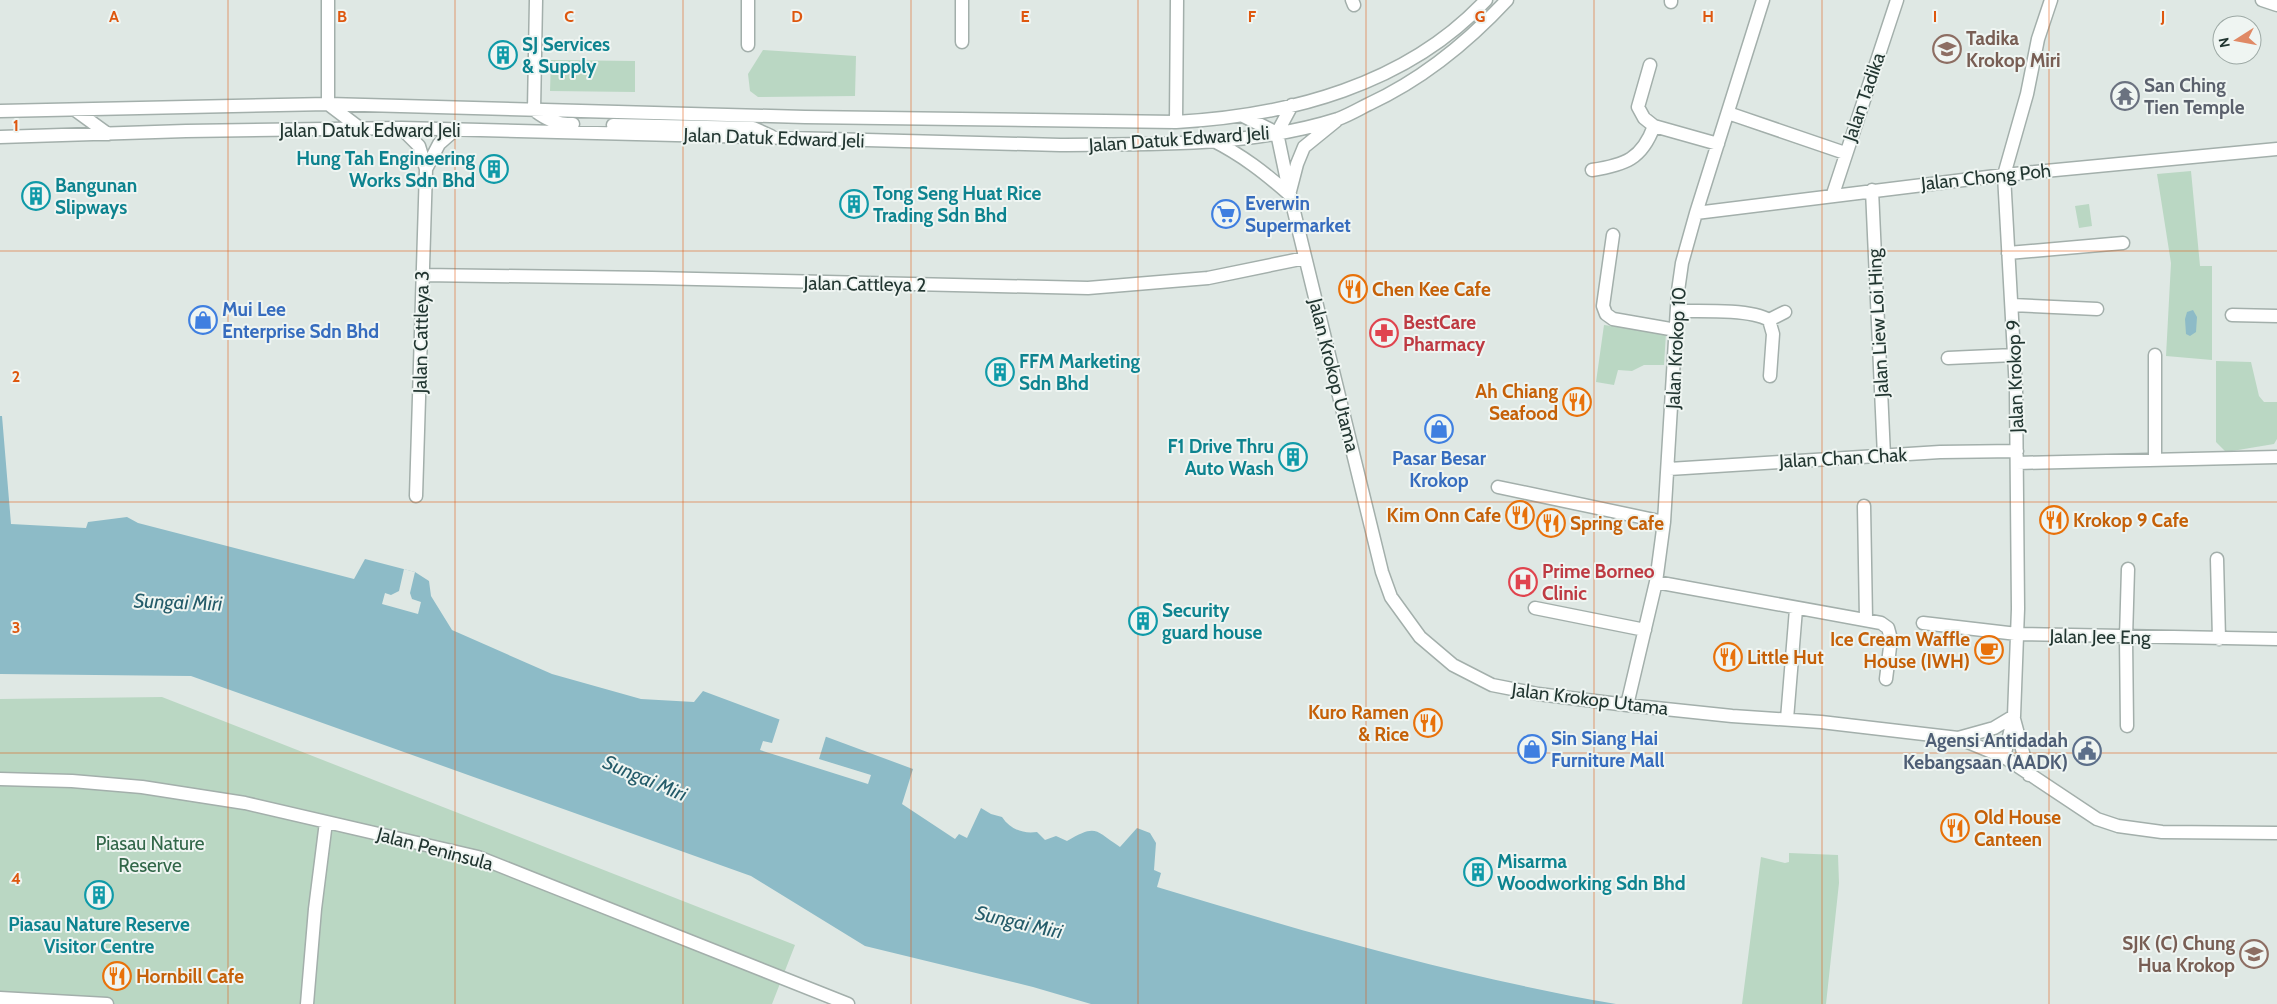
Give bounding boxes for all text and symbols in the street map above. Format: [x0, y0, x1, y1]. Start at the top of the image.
text: A [109, 7, 119, 26]
text: B [337, 7, 347, 26]
text: C [564, 7, 574, 26]
text: D [791, 7, 803, 26]
text: E [1020, 7, 1030, 26]
text: F [1248, 7, 1257, 26]
text: G [1475, 7, 1485, 26]
text: H [1702, 7, 1714, 26]
text: I [1933, 7, 1937, 26]
text: J [2160, 7, 2165, 26]
north arrow [2212, 15, 2262, 65]
place label: Tadika Krokop Miri [1966, 27, 2061, 72]
place label: SJ Services & Supply [522, 33, 610, 78]
school or university icon: Tadika Krokop Miri [1932, 34, 1962, 64]
text: N [2214, 36, 2234, 49]
building icon: SJ Services & Supply [488, 40, 518, 70]
street label: Jalan Tadika [1838, 50, 1890, 145]
place label: San Ching Tien Temple [2144, 74, 2245, 119]
temple icon: San Ching Tien Temple [2110, 81, 2140, 111]
text: 1 [13, 116, 19, 135]
street label: Jalan Datuk Edward Jeli [279, 119, 461, 142]
street label: Jalan Datuk Edward Jeli [1087, 121, 1270, 157]
street label: Jalan Datuk Edward Jeli [682, 123, 865, 153]
place label: Hung Tah Engineering Works Sdn Bhd [296, 147, 475, 192]
building icon: Hung Tah Engineering Works Sdn Bhd [479, 154, 509, 184]
street label: Jalan Chong Poh [1919, 159, 2052, 195]
place label: Bangunan Slipways [55, 174, 137, 219]
building icon: Bangunan Slipways [21, 181, 51, 211]
place label: Tong Seng Huat Rice Trading Sdn Bhd [873, 182, 1041, 227]
building icon: Tong Seng Huat Rice Trading Sdn Bhd [839, 189, 869, 219]
place label: Everwin Supermarket [1245, 192, 1351, 237]
supermarket icon: Everwin Supermarket [1211, 199, 1241, 229]
street label: Jalan Liew Loi Hing [1863, 247, 1893, 399]
street label: Jalan Cattleya 3 [408, 270, 434, 395]
street label: Jalan Cattleya 2 [803, 271, 926, 297]
restaurant icon: Chen Kee Cafe [1338, 274, 1368, 304]
place label: Chen Kee Cafe [1372, 278, 1491, 301]
street label: Jalan Krokop 10 [1661, 286, 1691, 411]
street label: Jalan Krokop Utama [1304, 295, 1364, 454]
place label: Mui Lee Enterprise Sdn Bhd [222, 298, 379, 343]
shop icon: Mui Lee Enterprise Sdn Bhd [188, 305, 218, 335]
place label: BestCare Pharmacy [1403, 311, 1486, 356]
pharmacy icon: BestCare Pharmacy [1369, 318, 1399, 348]
street label: Jalan Krokop 9 [2002, 319, 2029, 434]
place label: FFM Marketing Sdn Bhd [1019, 350, 1140, 395]
building icon: FFM Marketing Sdn Bhd [985, 357, 1015, 387]
text: 2 [12, 367, 20, 386]
place label: Ah Chiang Seafood [1475, 380, 1558, 425]
restaurant icon: Ah Chiang Seafood [1562, 387, 1592, 417]
shop icon: Pasar Besar Krokop [1424, 414, 1454, 444]
place label: F1 Drive Thru Auto Wash [1167, 435, 1274, 480]
building icon: F1 Drive Thru Auto Wash [1278, 442, 1308, 472]
street label: Jalan Chan Chak [1778, 443, 1908, 473]
place label: Pasar Besar Krokop [1392, 447, 1487, 492]
restaurant icon: Kim Onn Cafe [1505, 500, 1535, 530]
place label: Kim Onn Cafe [1387, 504, 1501, 527]
restaurant icon: Krokop 9 Cafe [2039, 505, 2069, 535]
restaurant icon: Spring Cafe [1536, 508, 1566, 538]
place label: Krokop 9 Cafe [2073, 509, 2189, 532]
place label: Spring Cafe [1570, 512, 1664, 535]
place label: Prime Borneo Clinic [1542, 560, 1655, 605]
hospital icon: Prime Borneo Clinic [1508, 567, 1538, 597]
water label: Sungai Miri [133, 588, 223, 616]
place label: Security guard house [1162, 599, 1263, 644]
building icon: Security guard house [1128, 606, 1158, 636]
text: 3 [12, 618, 20, 637]
street label: Jalan Jee Eng [2048, 625, 2151, 649]
place label: Ice Cream Waffle House (IWH) [1830, 628, 1970, 673]
cafe icon: Ice Cream Waffle House (IWH) [1974, 635, 2004, 665]
restaurant icon: Little Hut [1713, 642, 1743, 672]
place label: Little Hut [1747, 646, 1824, 669]
street label: Jalan Krokop Utama [1509, 678, 1670, 720]
place label: Kuro Ramen & Rice [1308, 701, 1409, 746]
restaurant icon: Kuro Ramen & Rice [1413, 708, 1443, 738]
place label: Sin Siang Hai Furniture Mall [1551, 727, 1665, 772]
place label: Agensi Antidadah Kebangsaan (AADK) [1903, 729, 2068, 774]
shop icon: Sin Siang Hai Furniture Mall [1517, 734, 1547, 764]
public building icon: Agensi Antidadah Kebangsaan (AADK) [2072, 736, 2102, 766]
water label: Sungai Miri [599, 750, 691, 807]
place label: Old House Canteen [1974, 806, 2061, 851]
restaurant icon: Old House Canteen [1940, 813, 1970, 843]
street label: Jalan Peninsula [373, 822, 496, 876]
park label: Piasau Nature Reserve [95, 832, 205, 877]
place label: Misarma Woodworking Sdn Bhd [1497, 850, 1686, 895]
building icon: Misarma Woodworking Sdn Bhd [1463, 857, 1493, 887]
text: 4 [11, 869, 21, 888]
building icon: Piasau Nature Reserve Visitor Centre [84, 880, 114, 910]
water label: Sungai Miri [973, 900, 1066, 944]
place label: Piasau Nature Reserve Visitor Centre [8, 913, 190, 958]
place label: SJK (C) Chung Hua Krokop [2122, 932, 2235, 977]
school or university icon: SJK (C) Chung Hua Krokop [2239, 939, 2269, 969]
restaurant icon: Hornbill Cafe [102, 961, 132, 991]
place label: Hornbill Cafe [136, 965, 244, 988]

